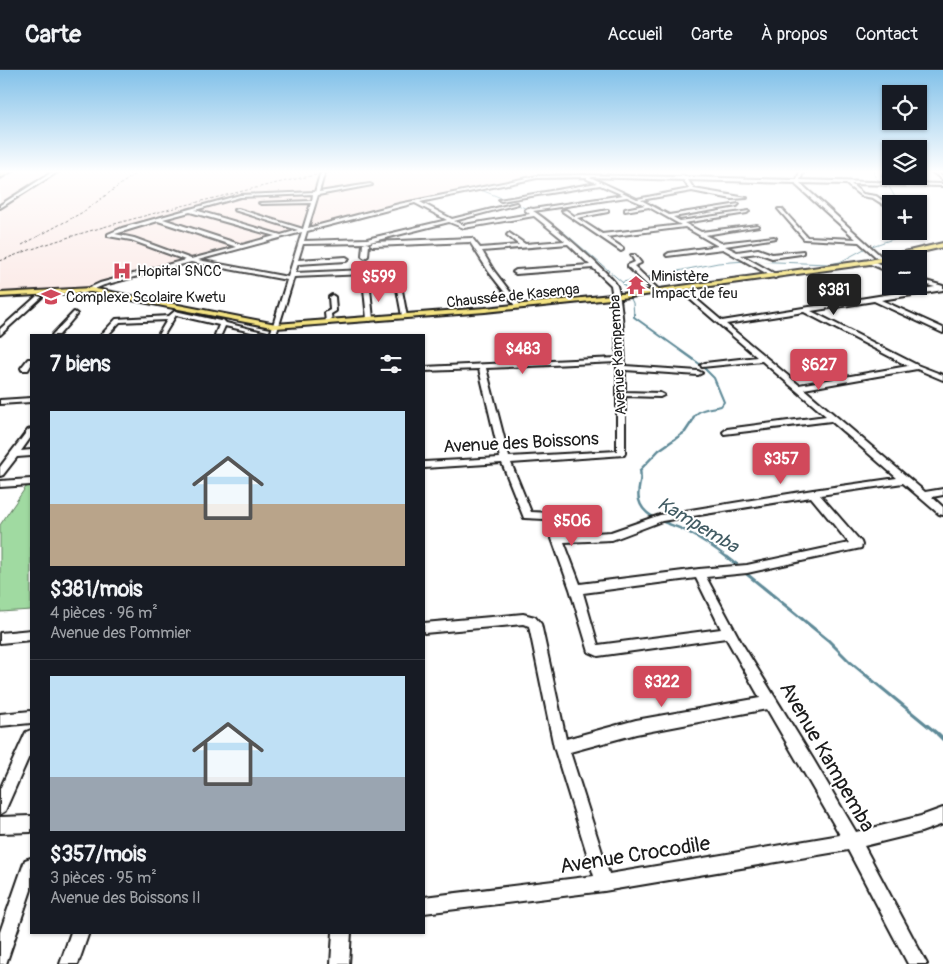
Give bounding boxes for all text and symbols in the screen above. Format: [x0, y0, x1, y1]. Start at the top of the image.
text: Carte [25, 20, 81, 49]
text: Accueil [607, 23, 663, 46]
text: Carte [691, 23, 733, 46]
text: À propos [761, 23, 827, 46]
text: Contact [855, 23, 918, 46]
map controls [882, 85, 927, 295]
button: locate [882, 85, 927, 130]
button: layers [882, 140, 927, 185]
button: + [882, 195, 927, 240]
button: − [882, 250, 927, 295]
hospital icon: Hopital SNCC [111, 260, 133, 282]
pin: $599 [349, 260, 409, 303]
place label: Hopital SNCC [137, 262, 222, 281]
text: $599 [362, 267, 396, 287]
place label: Ministère Impact de feu [651, 267, 738, 303]
temple icon: Ministère Impact de feu [625, 274, 647, 296]
pin: $381 [804, 274, 864, 316]
street label: Chaussée de Kasenga [446, 280, 580, 312]
text: $381 [818, 280, 850, 300]
school or university icon: Complexe Scolaire Kwetu [40, 286, 62, 308]
place label: Complexe Scolaire Kwetu [66, 288, 226, 307]
street label: Avenue Kampemba [605, 294, 631, 416]
pin: $483 [493, 332, 553, 375]
text: $483 [506, 339, 540, 359]
pin: $627 [789, 348, 849, 391]
icon: filters [377, 350, 405, 378]
text: 7 biens [50, 351, 111, 378]
text: $627 [801, 355, 837, 375]
street label: Avenue des Boissons [443, 427, 599, 459]
pin: $357 [751, 442, 811, 485]
icon: home [183, 443, 273, 533]
text: $357 [764, 449, 798, 469]
water label: Kampemba [653, 491, 744, 559]
pin: $506 [542, 504, 602, 547]
text: $506 [553, 511, 591, 531]
text: $381/mois [50, 576, 142, 603]
text: 4 pièces · 96 m² [50, 603, 158, 623]
text: Avenue des Pommier [50, 623, 191, 643]
pin: $322 [632, 666, 692, 708]
text: $322 [644, 672, 680, 692]
street label: Avenue Kampemba [773, 677, 881, 837]
icon: home [183, 709, 273, 799]
street label: Avenue Crocodile [558, 830, 713, 880]
text: $357/mois [50, 841, 146, 868]
text: 3 pièces · 95 m² [50, 868, 157, 888]
text: Avenue des Boissons II [50, 888, 201, 908]

